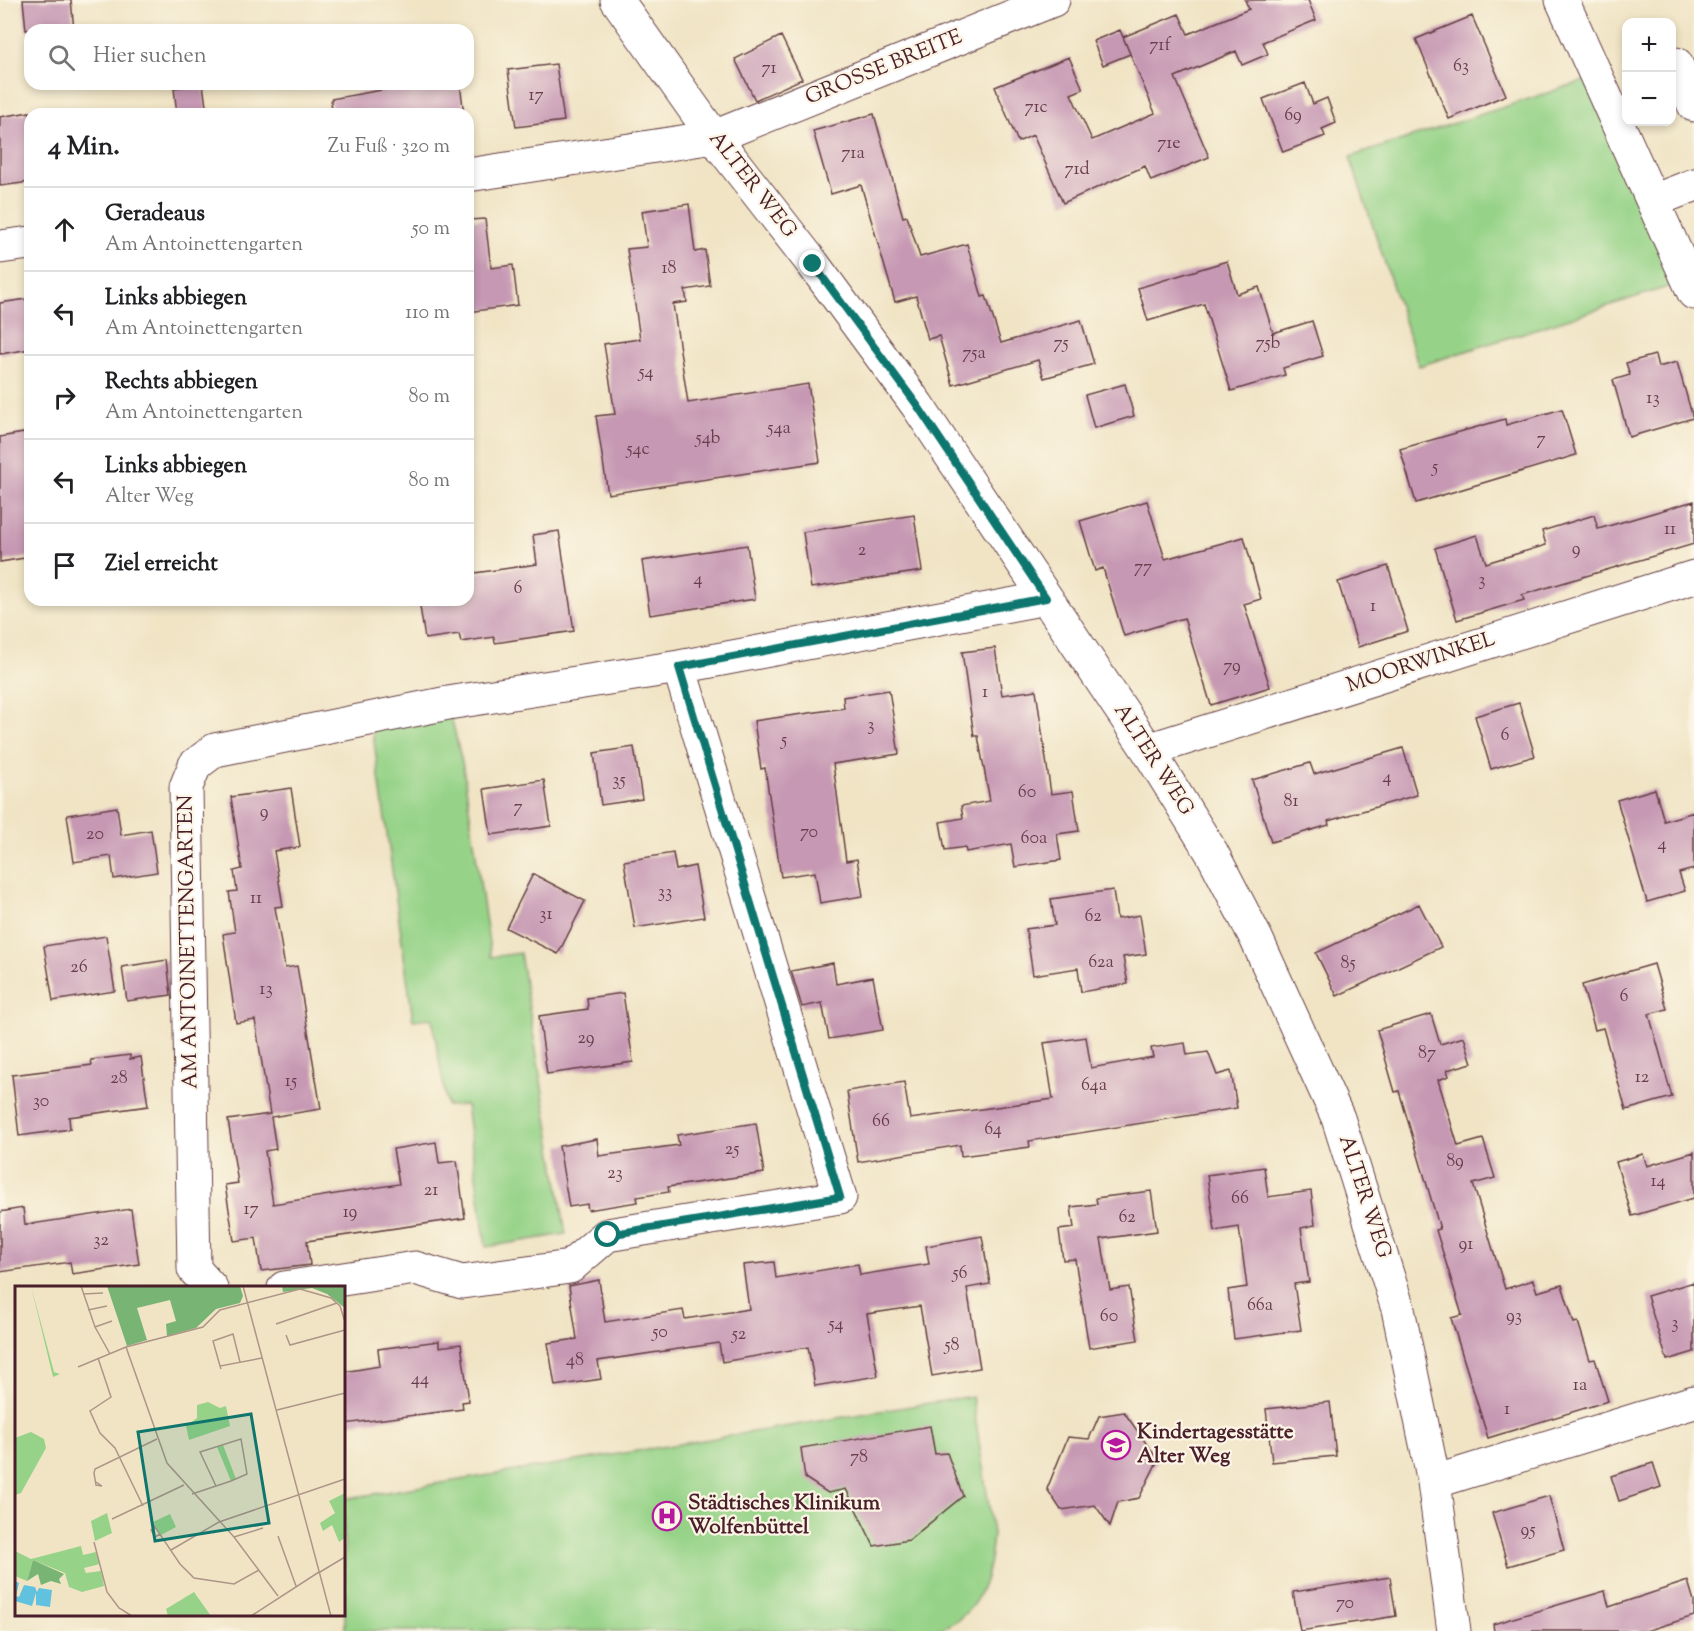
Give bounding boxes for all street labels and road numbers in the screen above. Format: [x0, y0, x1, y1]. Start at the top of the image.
street label: GROSSE BREITE [801, 23, 967, 113]
street label: ALTER WEG [701, 125, 803, 245]
street label: MOORWINKEL [1343, 625, 1500, 701]
street label: ALTER WEG [1106, 698, 1200, 822]
street label: AM ANTOINETTENGARTEN [171, 794, 207, 1089]
street label: ALTER WEG [1330, 1131, 1398, 1263]

